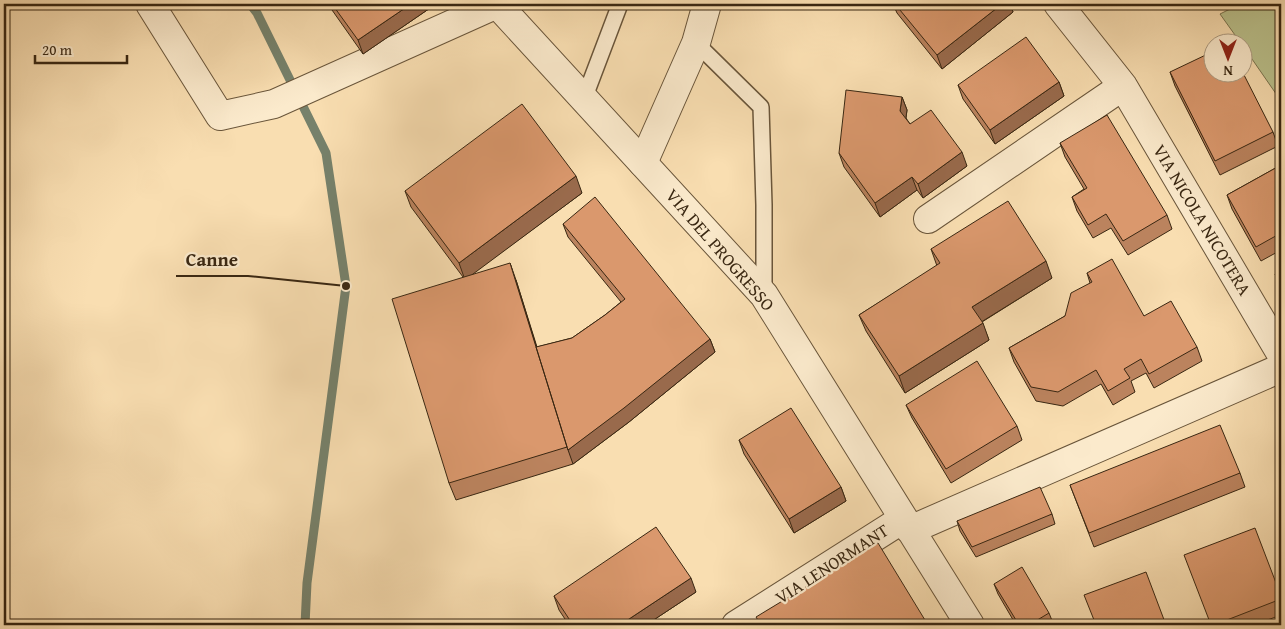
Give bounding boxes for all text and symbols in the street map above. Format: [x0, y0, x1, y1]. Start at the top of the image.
scale bar [35, 32, 128, 64]
north arrow [1202, 32, 1252, 82]
text: 20 m [42, 39, 73, 60]
text: N [1223, 61, 1233, 81]
street label: VIA NICOLA NICOTERA [1146, 139, 1258, 301]
street label: VIA DEL PROGRESSO [659, 182, 781, 317]
callout: Canne [176, 242, 248, 276]
text: Canne [186, 245, 238, 273]
street label: VIA LENORMANT [770, 517, 894, 610]

